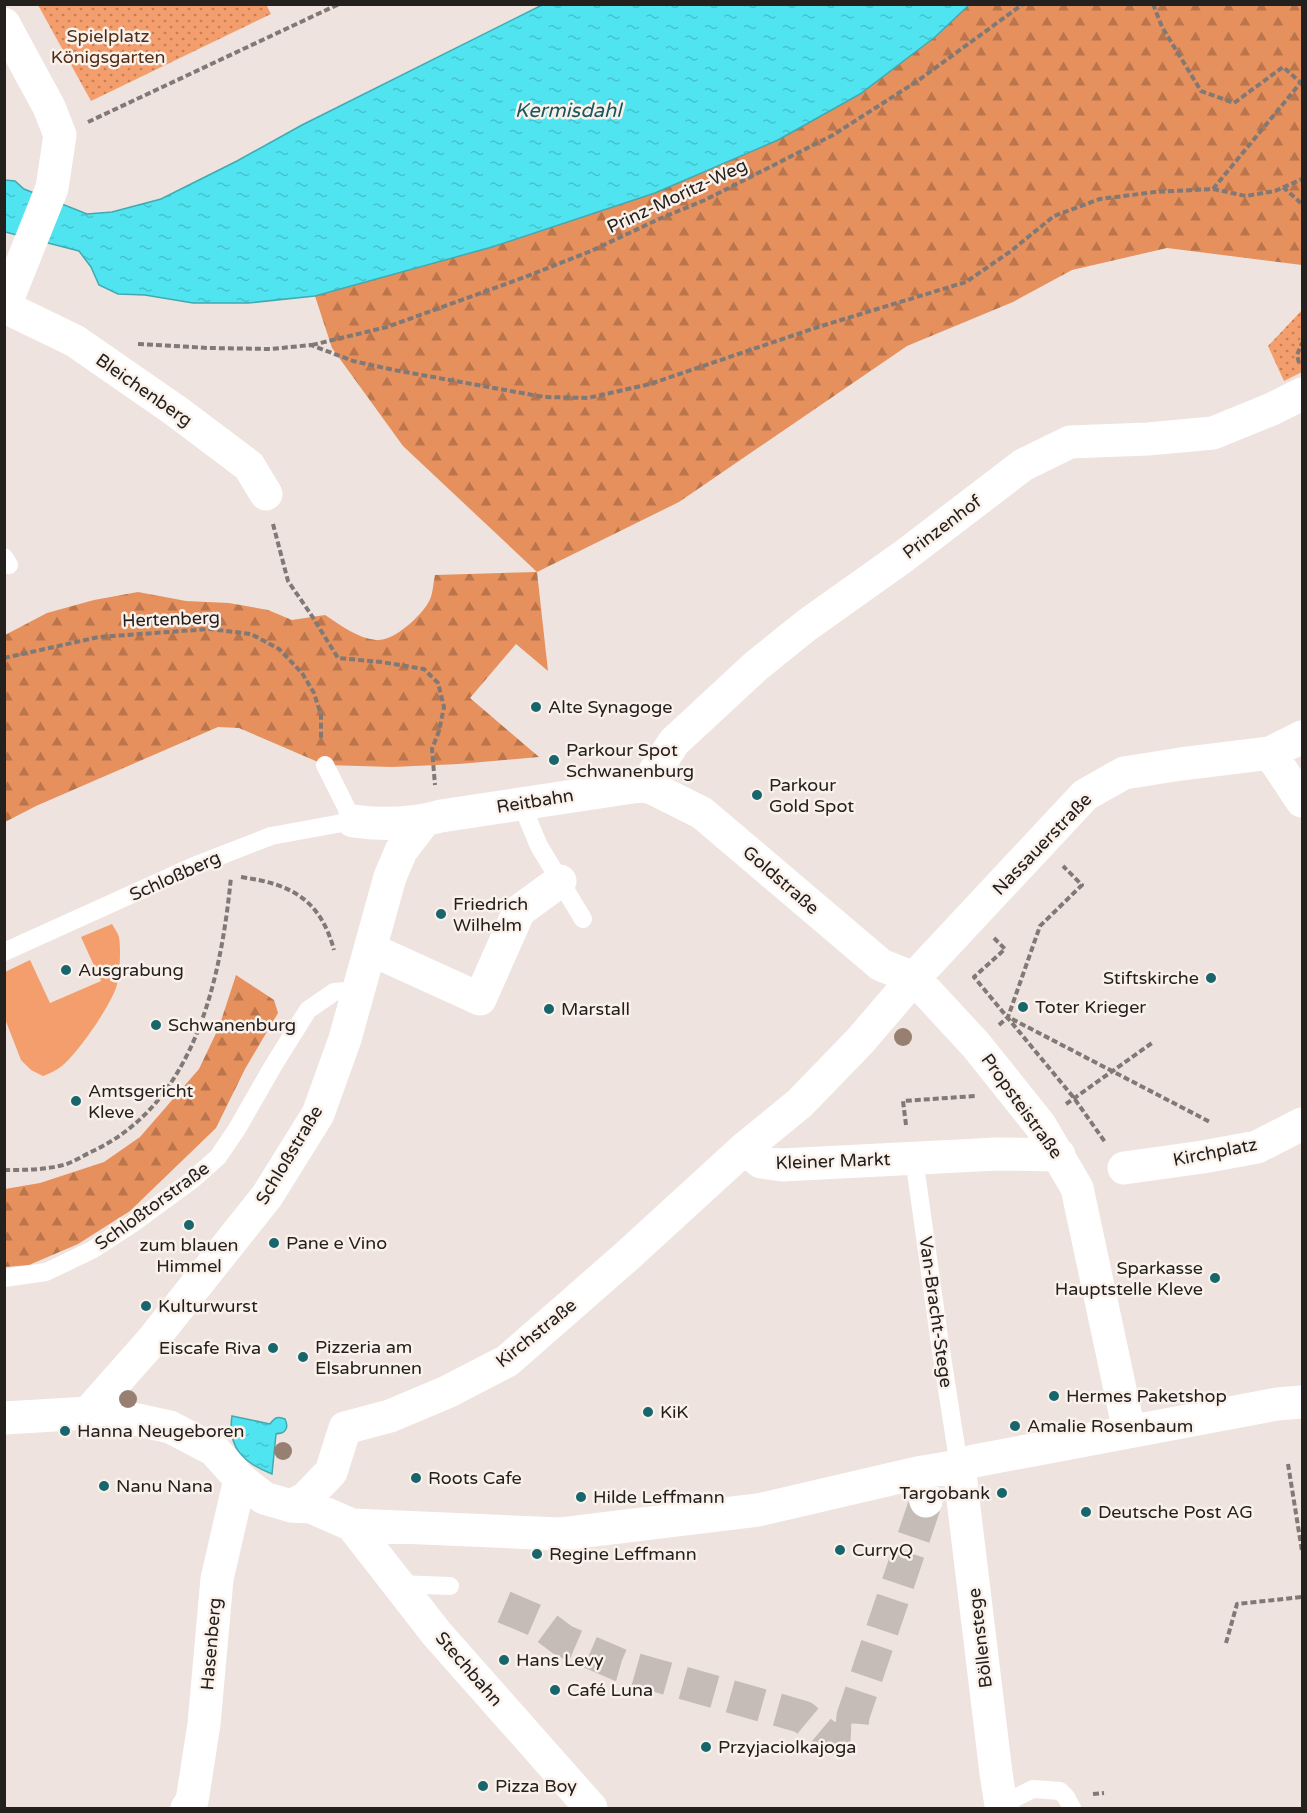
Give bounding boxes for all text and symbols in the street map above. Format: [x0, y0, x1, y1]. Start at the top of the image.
park label: Spielplatz Königsgarten [51, 25, 165, 68]
water label: Kermisdahl [515, 99, 623, 123]
street label: Prinz-Moritz-Weg [603, 154, 751, 238]
street label: Bleichenberg [92, 349, 196, 431]
street label: Prinzenhof [898, 490, 986, 564]
street label: Hertenberg [122, 606, 220, 632]
place label: Alte Synagoge [548, 696, 673, 718]
marker: Alte Synagoge [529, 700, 543, 714]
place label: Parkour Spot Schwanenburg [566, 739, 694, 782]
marker: Parkour Spot Schwanenburg [547, 753, 561, 767]
place label: Parkour Gold Spot [769, 774, 854, 817]
street label: Reitbahn [495, 784, 575, 818]
marker: Parkour Gold Spot [750, 788, 764, 802]
street label: Nassauerstraße [988, 788, 1096, 900]
street label: Goldstraße [738, 841, 824, 919]
street label: Schloßberg [126, 846, 224, 906]
place label: Friedrich Wilhelm [453, 893, 528, 936]
marker: Friedrich Wilhelm [434, 907, 448, 921]
place label: Ausgrabung [78, 959, 184, 981]
marker: Ausgrabung [59, 963, 73, 977]
place label: Stiftskirche [1103, 967, 1199, 989]
marker: Stiftskirche [1204, 971, 1218, 985]
place label: Toter Krieger [1035, 996, 1146, 1018]
place label: Marstall [561, 998, 630, 1020]
marker: Toter Krieger [1016, 1000, 1030, 1014]
marker: Marstall [542, 1002, 556, 1016]
place label: Schwanenburg [168, 1014, 296, 1036]
marker: Schwanenburg [149, 1018, 163, 1032]
street label: Propsteistraße [977, 1049, 1067, 1163]
place label: Amtsgericht Kleve [88, 1080, 193, 1123]
marker: Amtsgericht Kleve [69, 1094, 83, 1108]
street label: Schloßstraße [251, 1102, 327, 1208]
street label: Kirchplatz [1171, 1133, 1259, 1171]
street label: Kleiner Markt [775, 1148, 891, 1174]
street label: Schloßtorstraße [90, 1157, 214, 1255]
marker: zum blauen Himmel [182, 1218, 196, 1232]
place label: Pane e Vino [286, 1232, 387, 1254]
place label: zum blauen Himmel [139, 1234, 239, 1277]
street label: Van-Bracht-Stege [914, 1235, 958, 1389]
marker: Pane e Vino [267, 1236, 281, 1250]
place label: Sparkasse Hauptstelle Kleve [1055, 1257, 1203, 1300]
marker: Sparkasse Hauptstelle Kleve [1208, 1271, 1222, 1285]
street label: Kirchstraße [491, 1294, 581, 1372]
place label: Kulturwurst [158, 1295, 258, 1317]
marker: Kulturwurst [139, 1299, 153, 1313]
place label: Pizzeria am Elsabrunnen [315, 1336, 422, 1379]
place label: Eiscafe Riva [159, 1337, 261, 1359]
marker: Eiscafe Riva [266, 1341, 280, 1355]
marker: Pizzeria am Elsabrunnen [296, 1350, 310, 1364]
place label: Hermes Paketshop [1066, 1385, 1227, 1407]
marker: Hermes Paketshop [1047, 1389, 1061, 1403]
place label: KiK [660, 1401, 688, 1423]
marker: KiK [641, 1405, 655, 1419]
place label: Amalie Rosenbaum [1027, 1415, 1193, 1437]
marker: Amalie Rosenbaum [1008, 1419, 1022, 1433]
place label: Hanna Neugeboren [77, 1420, 244, 1442]
marker: Hanna Neugeboren [58, 1424, 72, 1438]
place label: Roots Cafe [428, 1467, 522, 1489]
marker: Roots Cafe [409, 1471, 423, 1485]
place label: Nanu Nana [116, 1475, 213, 1497]
marker: Nanu Nana [97, 1479, 111, 1493]
place label: Targobank [899, 1482, 990, 1504]
place label: Hilde Leffmann [593, 1486, 725, 1508]
marker: Targobank [995, 1486, 1009, 1500]
marker: Hilde Leffmann [574, 1490, 588, 1504]
place label: Deutsche Post AG [1098, 1501, 1253, 1523]
marker: Deutsche Post AG [1079, 1505, 1093, 1519]
place label: CurryQ [852, 1539, 913, 1561]
place label: Regine Leffmann [549, 1543, 697, 1565]
marker: CurryQ [833, 1543, 847, 1557]
marker: Regine Leffmann [530, 1547, 544, 1561]
street label: Böllenstege [963, 1587, 997, 1689]
street label: Hasenberg [196, 1597, 226, 1691]
street label: Stechbahn [431, 1627, 507, 1711]
place label: Hans Levy [516, 1649, 604, 1671]
marker: Hans Levy [497, 1653, 511, 1667]
place label: Café Luna [567, 1679, 653, 1701]
marker: Café Luna [548, 1683, 562, 1697]
place label: Przyjaciolkajoga [718, 1736, 856, 1758]
marker: Przyjaciolkajoga [699, 1740, 713, 1754]
place label: Pizza Boy [495, 1775, 577, 1797]
marker: Pizza Boy [476, 1779, 490, 1793]

